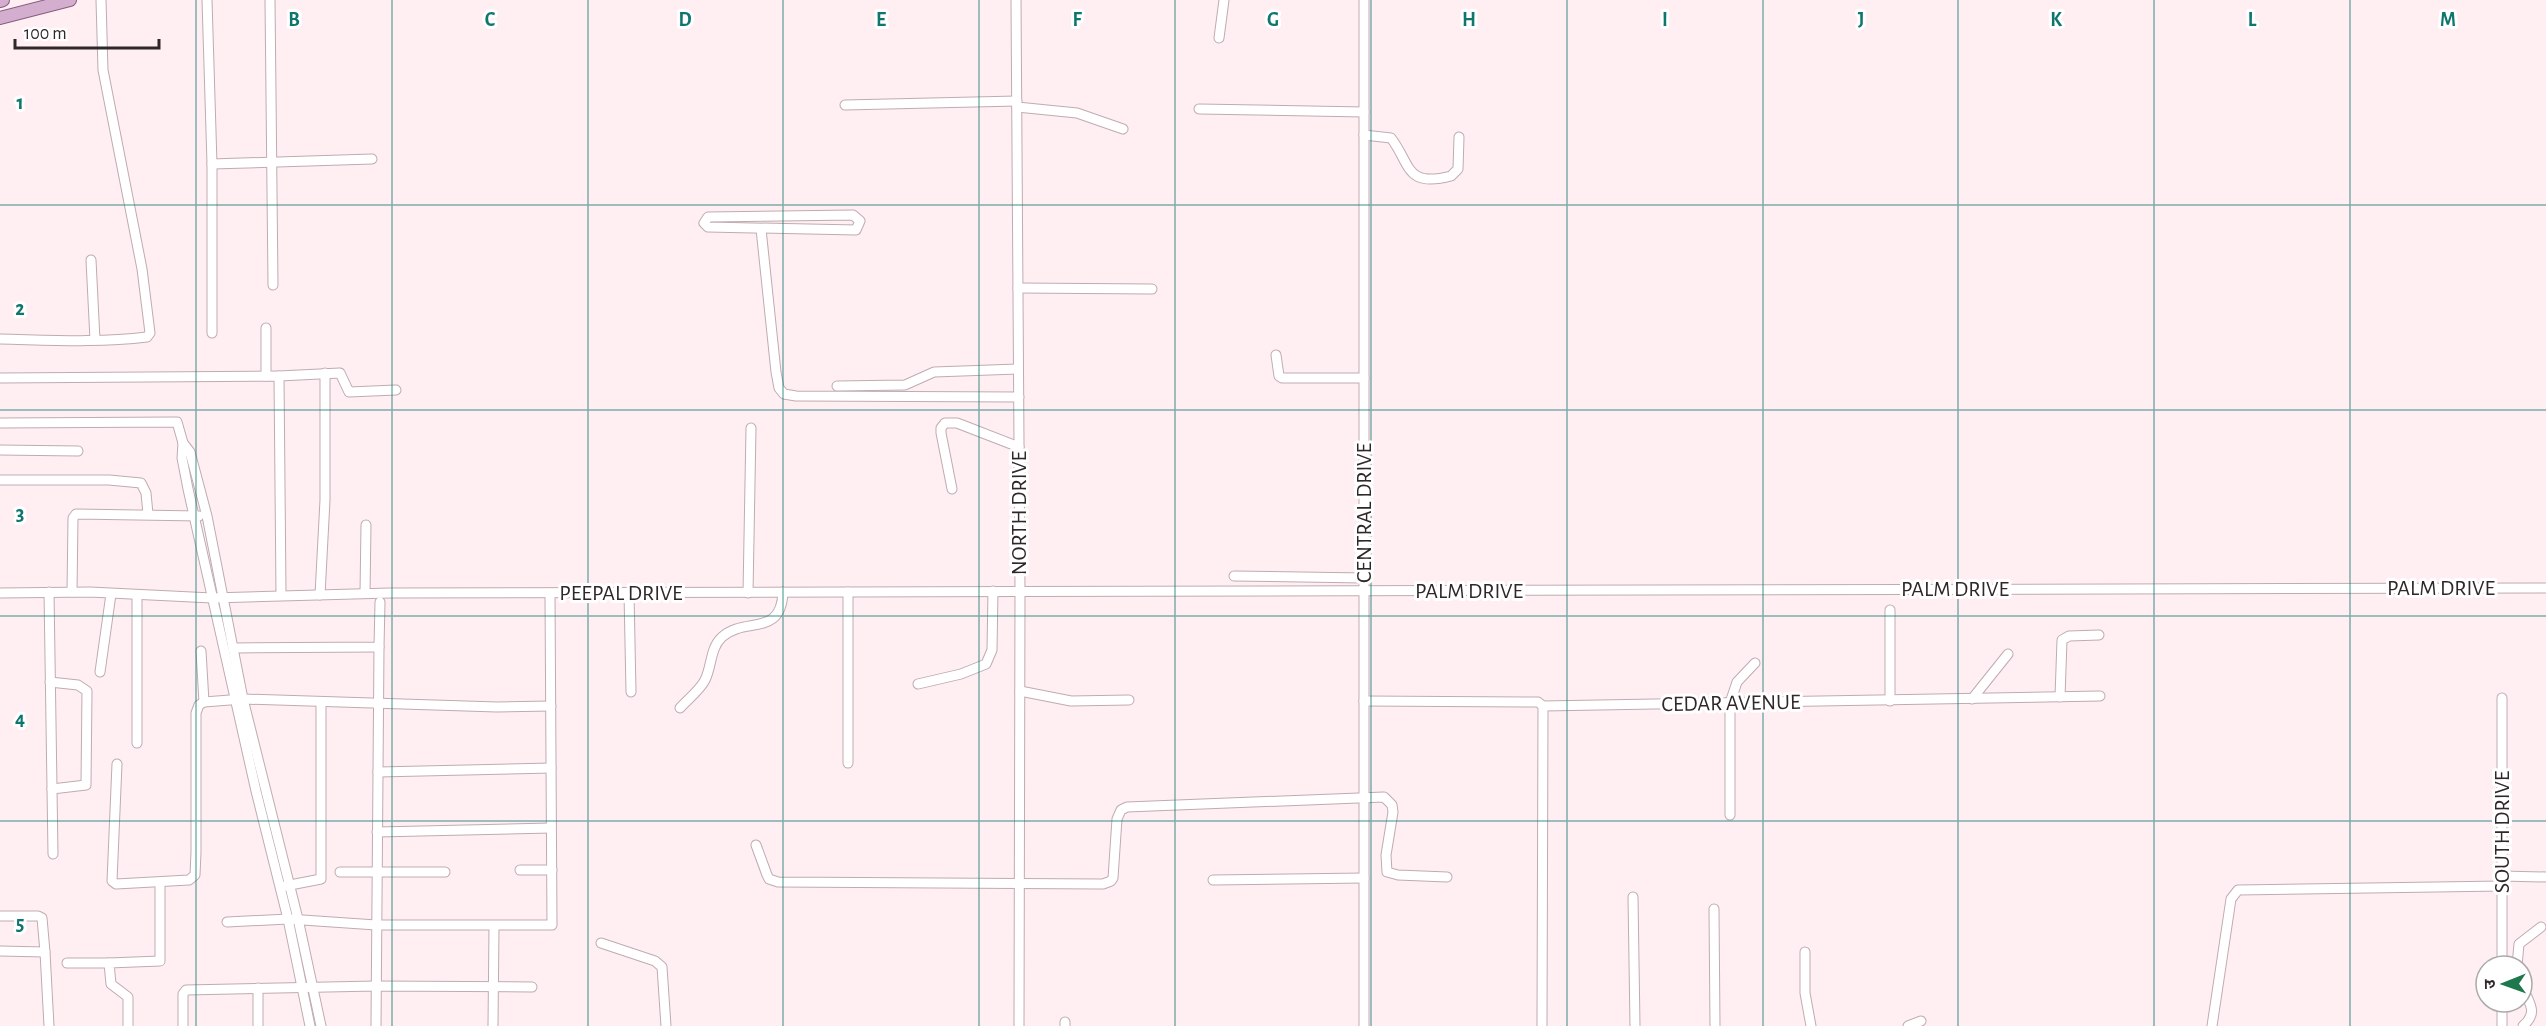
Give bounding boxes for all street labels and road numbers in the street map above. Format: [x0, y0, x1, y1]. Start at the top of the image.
street label: CENTRAL DRIVE [1353, 443, 1375, 583]
street label: NORTH DRIVE [1008, 450, 1030, 575]
street label: PALM DRIVE [2387, 577, 2495, 599]
street label: PALM DRIVE [1901, 578, 2009, 600]
street label: PALM DRIVE [1415, 580, 1523, 602]
street label: PEEPAL DRIVE [559, 582, 683, 604]
street label: CEDAR AVENUE [1661, 691, 1801, 715]
street label: SOUTH DRIVE [2491, 770, 2513, 893]

